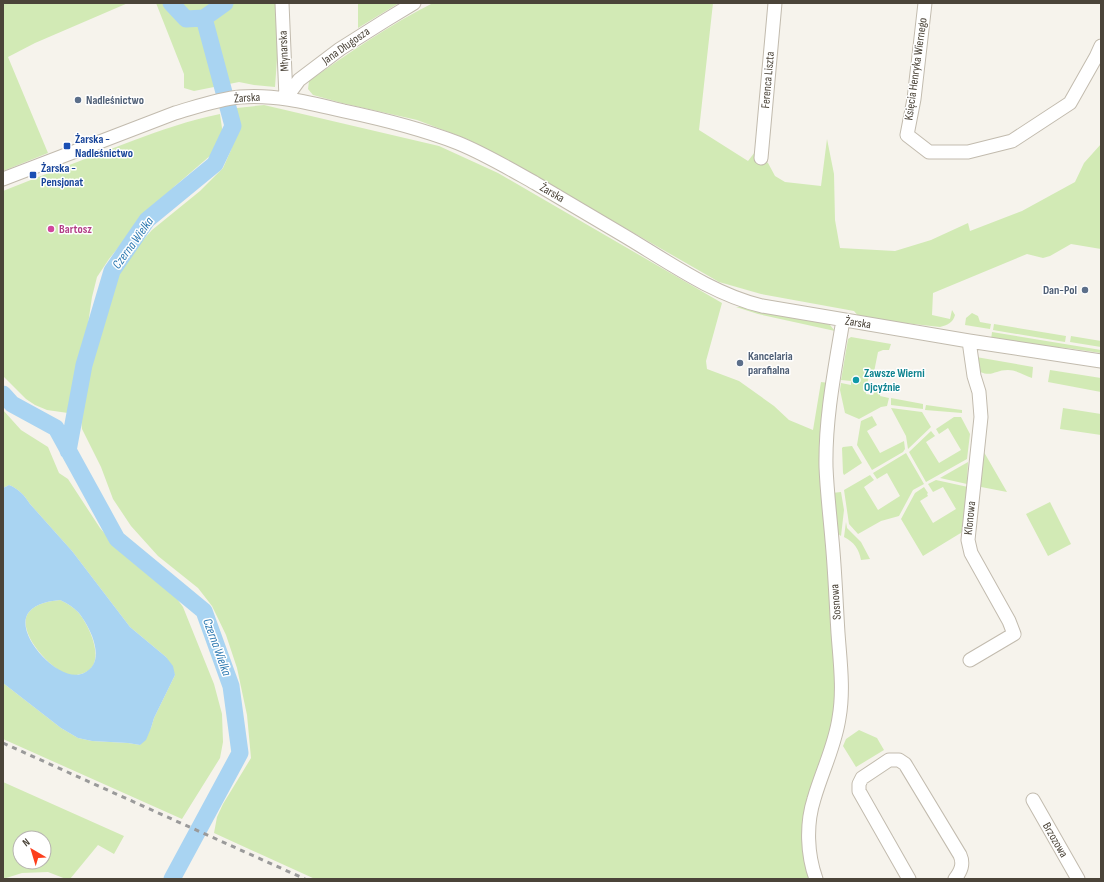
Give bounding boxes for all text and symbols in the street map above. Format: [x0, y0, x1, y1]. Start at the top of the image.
street label: Księcia Henryka Wiernego [901, 17, 931, 121]
street label: Jana Długosza [318, 24, 373, 68]
street label: Młynarska [275, 30, 293, 72]
street label: Ferenca Liszta [758, 51, 778, 109]
street label: Żarska [233, 90, 261, 106]
place label: Nadleśnictwo [86, 93, 144, 108]
marker: Nadleśnictwo [73, 95, 83, 105]
place label: Żarska - Nadleśnictwo [75, 132, 133, 161]
marker: Żarska - Nadleśnictwo [62, 141, 72, 151]
place label: Żarska - Pensjonat [41, 161, 83, 190]
marker: Żarska - Pensjonat [28, 170, 38, 180]
street label: Żarska [537, 180, 567, 206]
water label: Czerna Wielka [109, 213, 158, 272]
place label: Bartosz [59, 222, 92, 237]
marker: Bartosz [46, 224, 56, 234]
place label: Dan-Pol [1043, 283, 1077, 298]
marker: Dan-Pol [1080, 285, 1090, 295]
street label: Żarska [844, 314, 873, 333]
place label: Kancelaria parafialna [748, 349, 793, 378]
marker: Kancelaria parafialna [735, 358, 745, 368]
place label: Zawsze Wierni Ojcyźnie [864, 366, 925, 395]
marker: Zawsze Wierni Ojcyźnie [851, 375, 861, 385]
street label: Klonowa [961, 500, 979, 536]
street label: Sosnowa [827, 583, 845, 620]
water label: Czerna Wielka [199, 616, 235, 679]
street label: Brzozowa [1039, 820, 1071, 861]
north arrow [12, 830, 52, 870]
text: N [20, 836, 33, 849]

